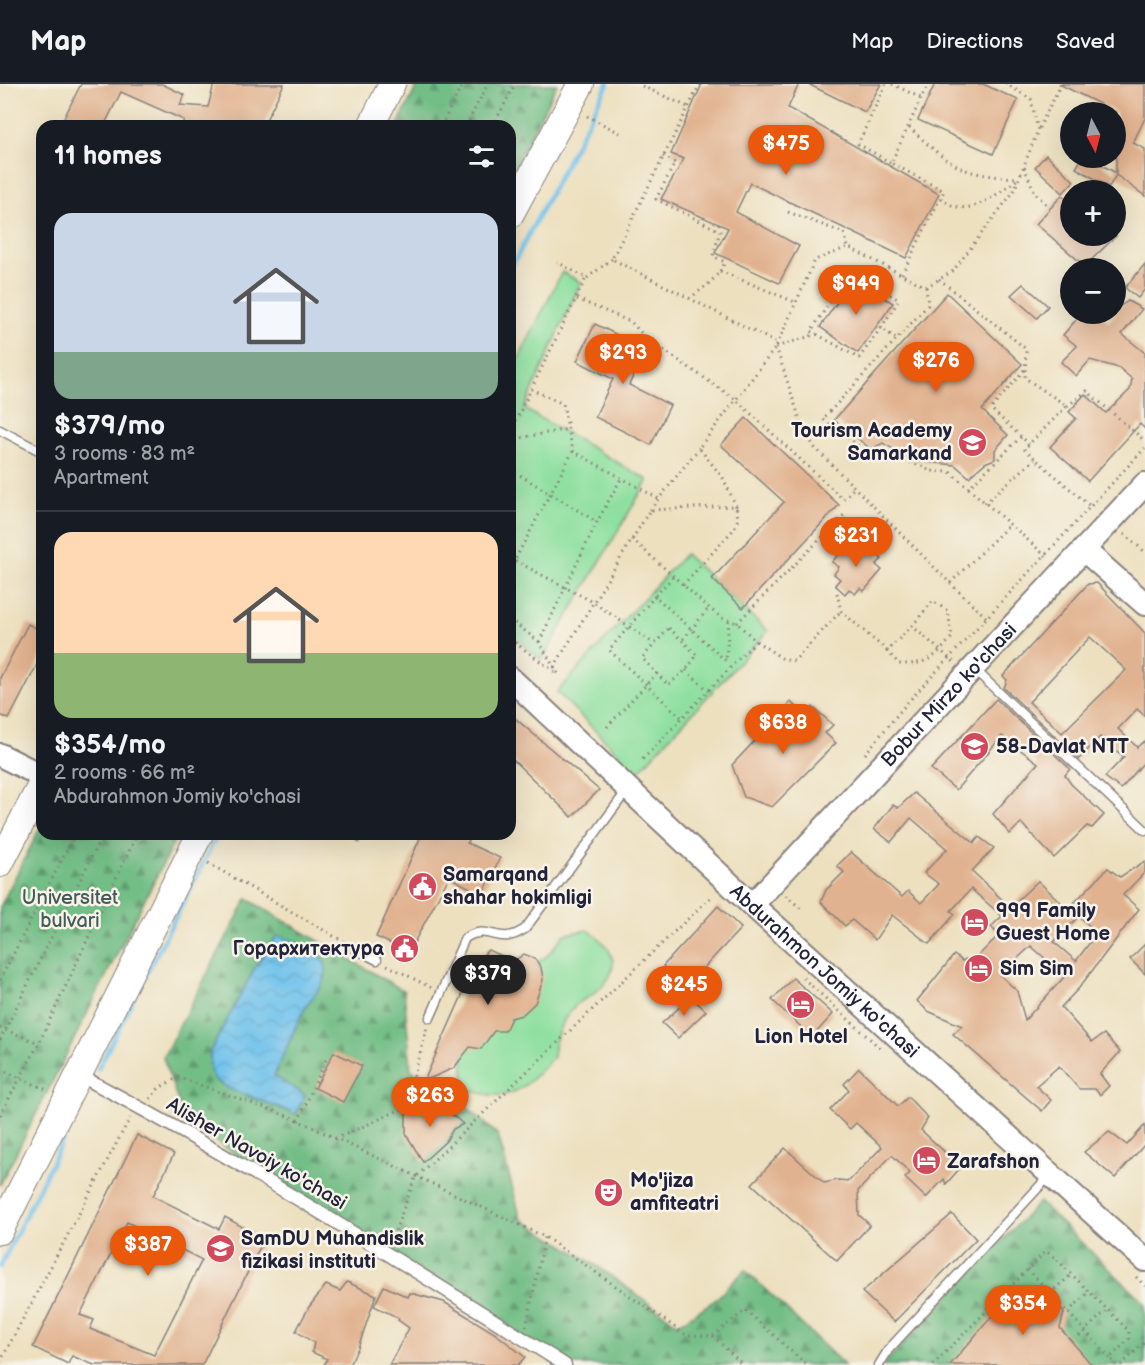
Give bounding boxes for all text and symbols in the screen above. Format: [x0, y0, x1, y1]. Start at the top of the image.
text: Map [30, 25, 86, 58]
text: Map [851, 29, 894, 54]
text: Directions [927, 29, 1023, 54]
text: Saved [1056, 29, 1115, 54]
north arrow [1060, 102, 1126, 168]
map controls [1060, 102, 1126, 324]
pin: $475 [750, 125, 822, 176]
text: $475 [762, 132, 810, 156]
icon: filters [465, 140, 498, 173]
text: 11 homes [54, 141, 162, 172]
button: + [1060, 180, 1126, 246]
icon: home [222, 252, 330, 360]
button: − [1060, 258, 1126, 324]
pin: $949 [820, 265, 892, 316]
text: $949 [832, 272, 880, 296]
pin: $293 [587, 334, 659, 385]
text: $293 [599, 341, 647, 365]
pin: $276 [900, 342, 972, 393]
text: $276 [912, 349, 960, 373]
text: $379/mo [54, 411, 165, 442]
place label: Tourism Academy Samarkand [791, 419, 953, 466]
school or university icon: Tourism Academy Samarkand [957, 426, 989, 458]
text: 3 rooms · 83 m² [54, 442, 195, 466]
text: Apartment [54, 466, 149, 490]
pin: $231 [820, 517, 892, 568]
text: $231 [834, 524, 878, 548]
icon: home [222, 571, 330, 679]
street label: Bobur Mirzo ko'chasi [876, 618, 1022, 772]
pin: $638 [747, 704, 819, 755]
text: $638 [759, 711, 808, 735]
text: $354/mo [54, 730, 166, 761]
school or university icon: 58-Davlat NTT [959, 730, 991, 762]
place label: 58-Davlat NTT [996, 735, 1130, 759]
text: 2 rooms · 66 m² [54, 761, 195, 785]
text: Abdurahmon Jomiy ko'chasi [54, 785, 301, 809]
place label: Samarqand shahar hokimligi [443, 863, 592, 910]
public building icon: Samarqand shahar hokimligi [406, 870, 438, 902]
street label: Abdurahmon Jomiy ko'chasi [725, 880, 924, 1063]
park label: Universitet bulvari [22, 886, 118, 933]
place label: 999 Family Guest Home [996, 899, 1110, 946]
hotel icon: 999 Family Guest Home [959, 906, 991, 938]
public building icon: Горархитектура [389, 932, 421, 964]
place label: Горархитектура [232, 937, 384, 961]
hotel icon: Sim Sim [963, 952, 995, 984]
pin: $379 [452, 955, 524, 1006]
place label: Sim Sim [1000, 957, 1074, 981]
text: $379 [464, 962, 512, 986]
pin: $245 [648, 966, 720, 1017]
text: $245 [660, 973, 708, 997]
hotel icon: Lion Hotel [785, 989, 817, 1021]
place label: Lion Hotel [754, 1025, 848, 1049]
pin: $263 [394, 1077, 466, 1128]
text: $263 [406, 1084, 454, 1108]
street label: Alisher Navoiy ko'chasi [162, 1092, 351, 1215]
hotel icon: Zarafshon [910, 1145, 942, 1177]
place label: Zarafshon [947, 1150, 1040, 1174]
place label: Mo'jiza amfiteatri [630, 1169, 719, 1216]
theatre icon: Mo'jiza amfiteatri [593, 1176, 625, 1208]
pin: $387 [112, 1226, 184, 1277]
place label: SamDU Muhandislik fizikasi instituti [241, 1227, 425, 1274]
text: $387 [124, 1233, 172, 1257]
school or university icon: SamDU Muhandislik fizikasi instituti [204, 1233, 236, 1265]
pin: $354 [987, 1285, 1059, 1336]
text: $354 [999, 1292, 1047, 1316]

